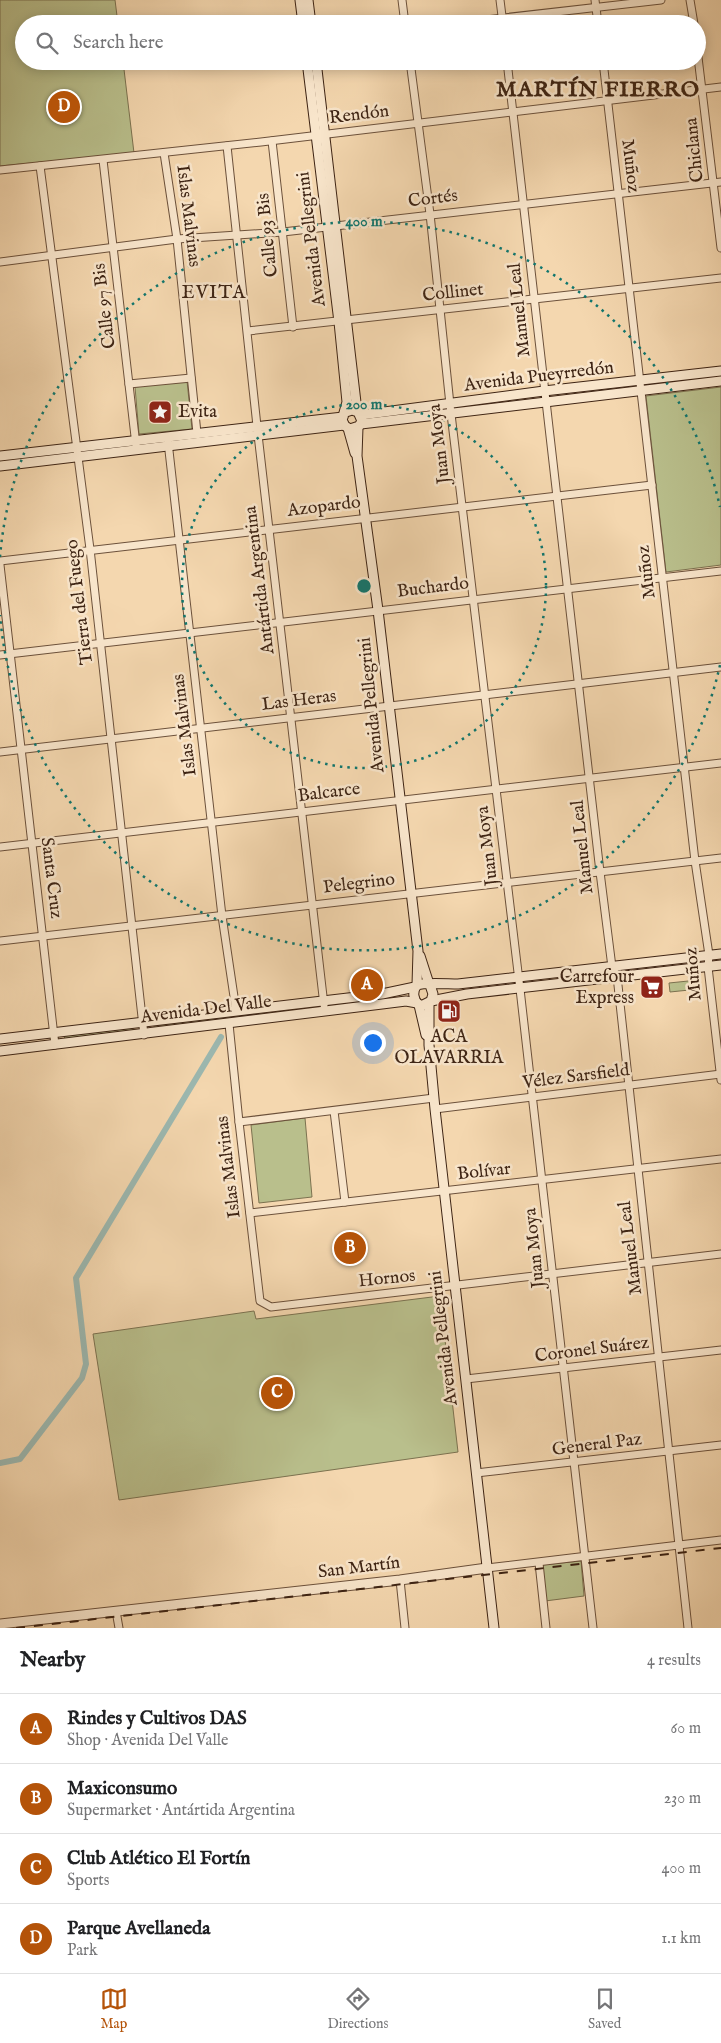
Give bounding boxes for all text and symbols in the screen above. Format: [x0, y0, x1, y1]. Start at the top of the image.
search box [15, 15, 706, 70]
icon: search [33, 29, 61, 57]
text: Search here [73, 31, 164, 55]
district label: MARTÍN FIERRO [496, 76, 700, 104]
pin: D [48, 88, 80, 126]
street label: Rendón [328, 100, 391, 130]
street label: Chiclana [680, 116, 710, 184]
street label: Muñoz [615, 138, 645, 194]
street label: Islas Malvinas [170, 164, 206, 268]
street label: Avenida Pellegrini [292, 170, 332, 309]
street label: Cortés [407, 185, 459, 213]
street label: Calle 93 Bis [252, 192, 284, 278]
text: 400 m [346, 212, 383, 231]
street label: Calle 97 Bis [88, 262, 122, 350]
street label: Manuel Leal [504, 262, 536, 358]
street label: Collinet [421, 278, 485, 308]
district label: EVITA [182, 281, 247, 305]
street label: Avenida Pueyrredón [462, 356, 616, 398]
text: 200 m [346, 395, 383, 414]
place icon: Evita [147, 399, 173, 425]
place label: Evita [178, 401, 217, 424]
street label: Juan Moya [424, 403, 457, 487]
street label: Azopardo [285, 491, 362, 523]
street label: Antártida Argentina [239, 504, 281, 656]
street label: Tierra del Fuego [61, 538, 99, 666]
street label: Muñoz [632, 544, 662, 600]
street label: Buchardo [396, 572, 471, 604]
centre of rings [355, 577, 373, 595]
street label: Avenida Pellegrini [353, 636, 391, 775]
street label: Islas Malvinas [167, 673, 203, 777]
street label: Las Heras [260, 685, 338, 717]
street label: Balcarce [296, 778, 362, 808]
street label: Manuel Leal [567, 799, 599, 895]
street label: Juan Moya [472, 805, 505, 889]
street label: Santa Cruz [35, 836, 67, 920]
street label: Pelegrino [322, 868, 396, 900]
street label: Muñoz [680, 946, 708, 1002]
pin: A [351, 966, 383, 1004]
place label: Carrefour Express [560, 966, 634, 1010]
supermarket icon: Carrefour Express [639, 974, 665, 1000]
street label: Avenida Del Valle [138, 991, 273, 1030]
fuel station icon: ACA OLAVARRIA [436, 998, 462, 1024]
place label: ACA OLAVARRIA [394, 1026, 504, 1070]
your location [360, 1030, 386, 1056]
street label: Vélez Sarsfield [520, 1059, 631, 1095]
street label: Islas Malvinas [211, 1115, 247, 1219]
street label: Bolívar [456, 1158, 512, 1186]
street label: Manuel Leal [614, 1200, 648, 1296]
street label: Juan Moya [519, 1207, 551, 1291]
pin: B [334, 1229, 366, 1267]
street label: Hornos [357, 1265, 417, 1293]
street label: Avenida Pellegrini [424, 1269, 464, 1408]
street label: Coronel Suárez [534, 1332, 650, 1368]
pin: C [261, 1374, 293, 1412]
street label: General Paz [551, 1428, 643, 1462]
street label: San Martín [317, 1552, 402, 1584]
text: Nearby [20, 1647, 85, 1674]
text: 4 results [647, 1651, 701, 1671]
text: Rindes y Cultivos DAS [67, 1707, 247, 1731]
text: A [31, 1719, 41, 1739]
text: 60 m [671, 1719, 701, 1739]
text: Shop · Avenida Del Valle [67, 1731, 228, 1751]
text: Maxiconsumo [67, 1777, 177, 1801]
text: B [31, 1789, 41, 1809]
text: 230 m [664, 1789, 701, 1809]
text: Supermarket · Antártida Argentina [67, 1801, 295, 1821]
text: Club Atlético El Fortín [67, 1847, 250, 1871]
text: C [30, 1859, 42, 1879]
text: 400 m [662, 1859, 701, 1879]
text: Sports [67, 1871, 109, 1891]
text: Parque Avellaneda [67, 1917, 210, 1941]
text: D [30, 1929, 42, 1949]
text: 1.1 km [661, 1929, 701, 1949]
text: Park [67, 1941, 97, 1961]
tab: Map [100, 1985, 128, 2033]
tab: Directions [327, 1985, 388, 2033]
tab: Saved [588, 1985, 621, 2033]

